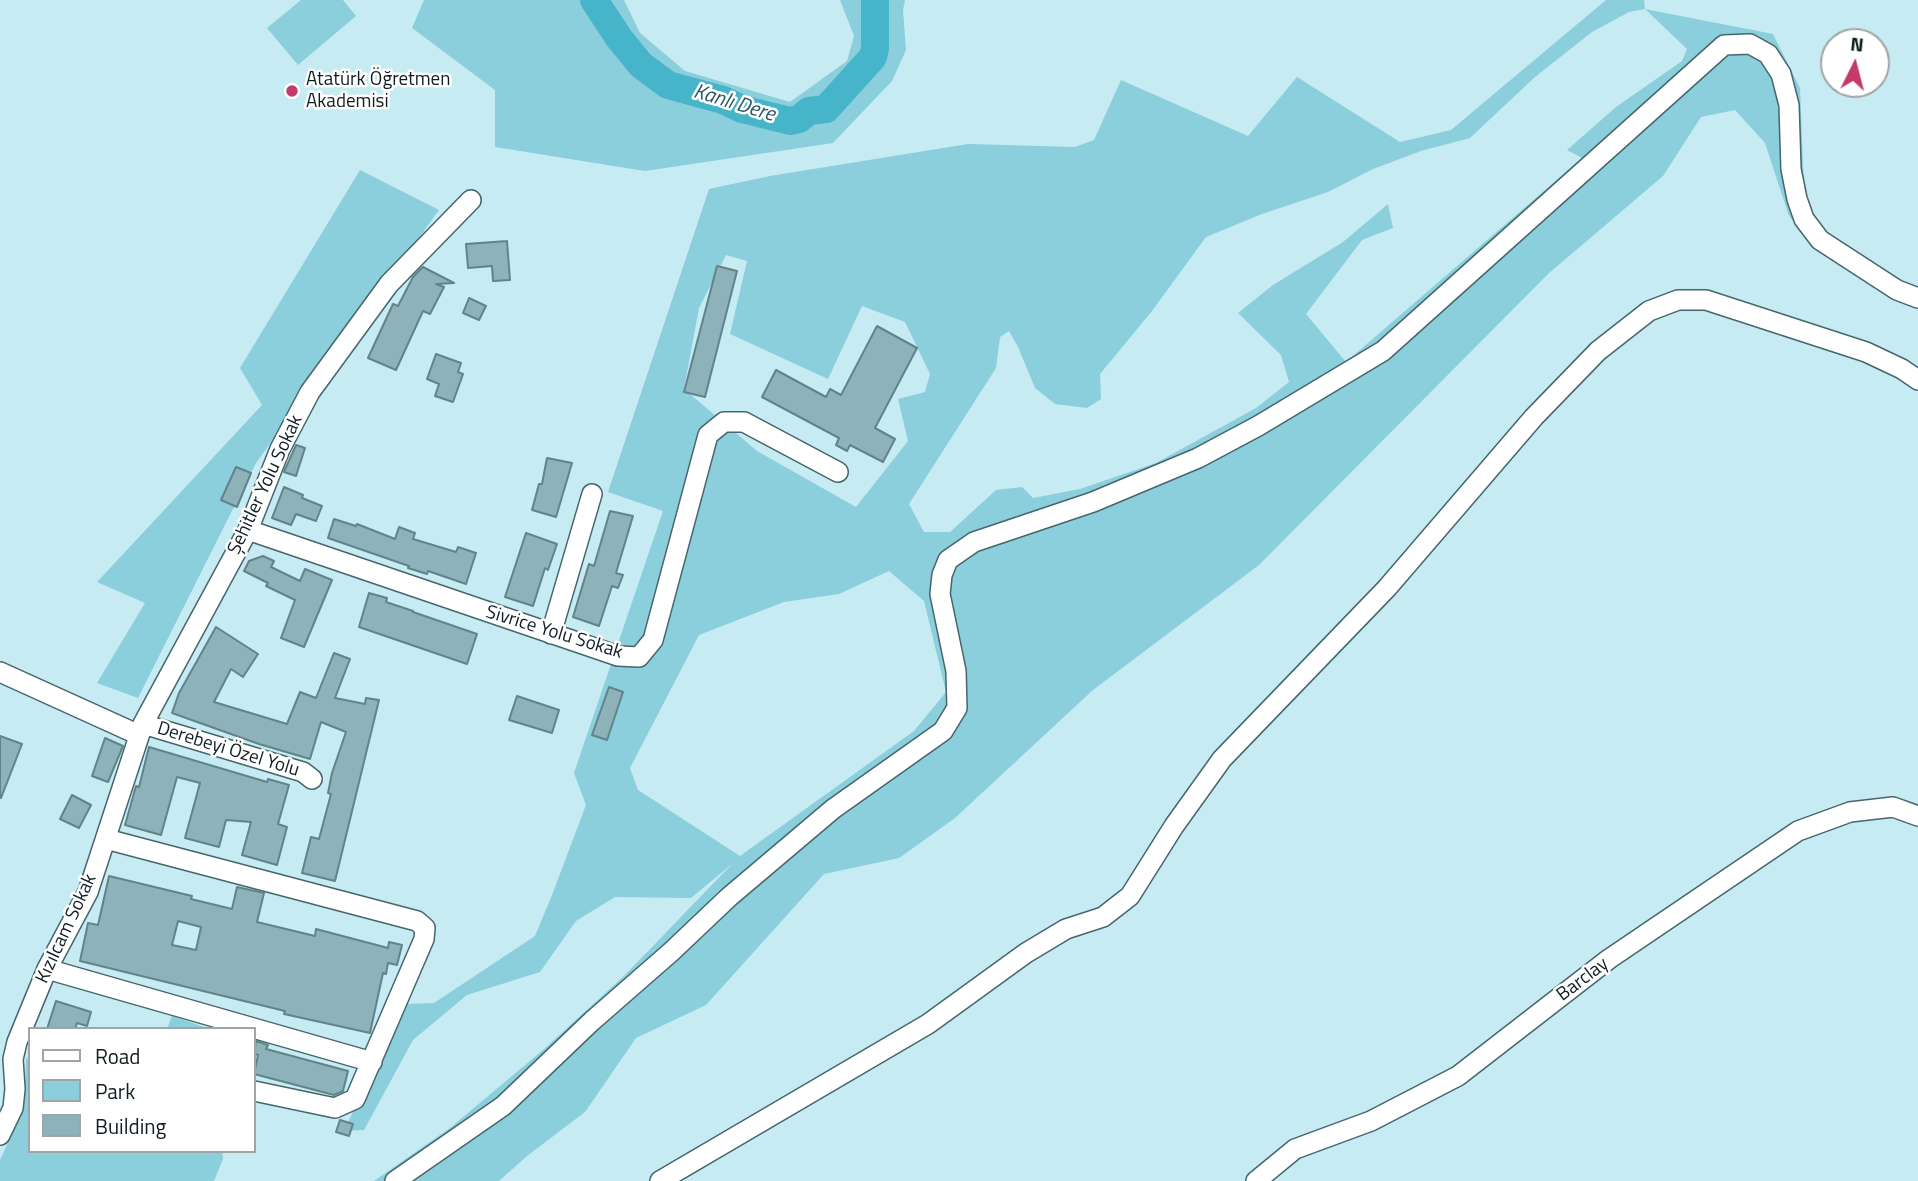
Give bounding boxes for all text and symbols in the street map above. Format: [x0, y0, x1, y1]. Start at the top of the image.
north arrow [1820, 28, 1890, 98]
text: N [1849, 28, 1865, 59]
place label: Atatürk Öğretmen Akademisi [306, 69, 450, 113]
water label: Kanlı Dere [690, 80, 778, 128]
marker: Atatürk Öğretmen Akademisi [284, 83, 300, 99]
street label: Şehitler Yolu Sokak [224, 412, 308, 558]
street label: Sivrice Yolu Sokak [483, 601, 625, 665]
street label: Derebeyi Özel Yolu [154, 718, 302, 782]
street label: Kızılcam Sokak [32, 871, 102, 987]
street label: Barclay [1553, 953, 1613, 1007]
legend [28, 1027, 256, 1153]
text: Road [95, 1040, 140, 1072]
text: Park [95, 1075, 135, 1107]
text: Building [95, 1110, 166, 1142]

